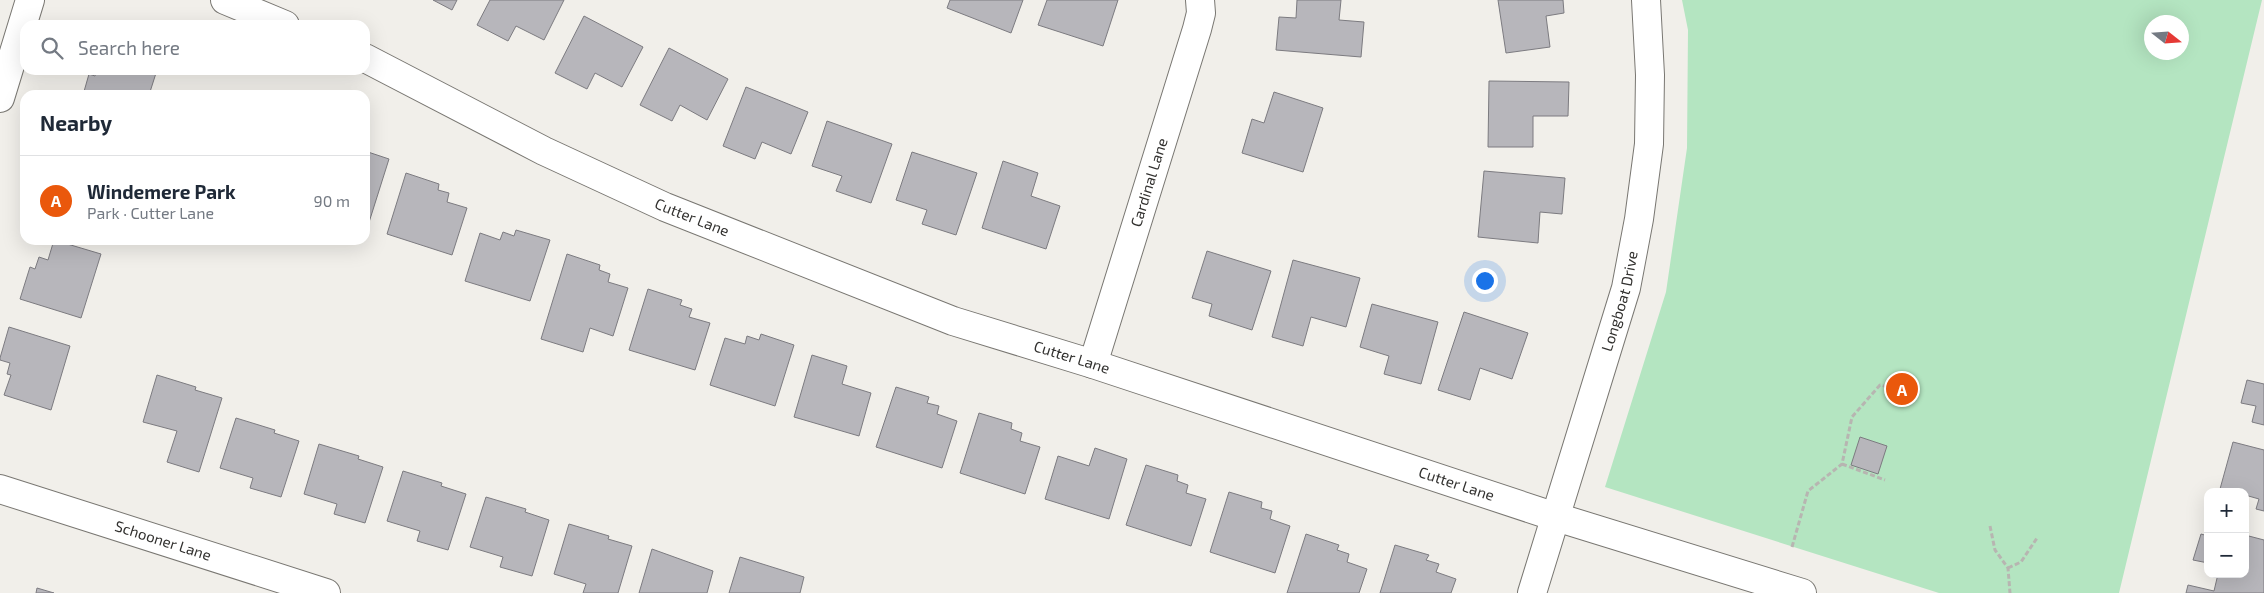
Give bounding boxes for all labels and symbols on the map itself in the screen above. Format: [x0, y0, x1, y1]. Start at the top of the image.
north arrow [2144, 15, 2189, 60]
street label: Cardinal Lane [1126, 136, 1171, 229]
street label: Cutter Lane [652, 194, 732, 240]
street label: Longboat Drive [1597, 249, 1641, 353]
your location [1472, 268, 1498, 294]
street label: Cutter Lane [1032, 336, 1112, 377]
pin: A [1886, 370, 1918, 408]
street label: Cutter Lane [1417, 462, 1497, 504]
street label: Schooner Lane [113, 516, 214, 564]

